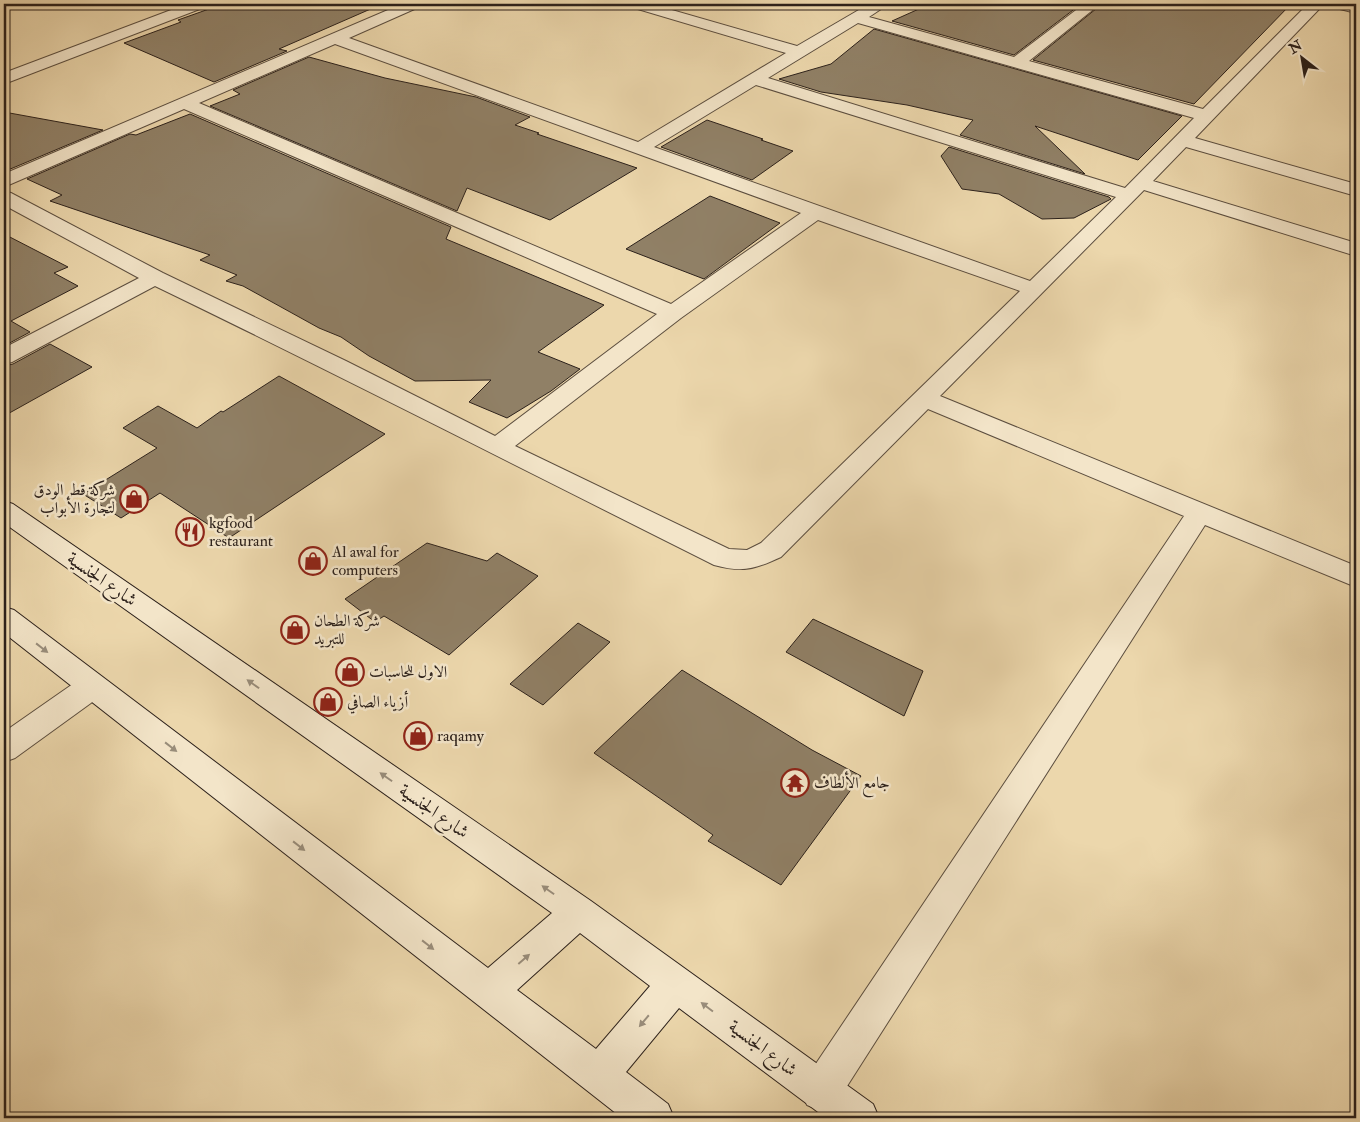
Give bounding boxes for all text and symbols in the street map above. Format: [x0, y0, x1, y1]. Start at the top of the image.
north arrow [1278, 32, 1328, 82]
text: N [1285, 37, 1306, 58]
place label: شركة قطر الودق لتجارة الأبواب [33, 480, 115, 518]
shop icon: شركة قطر الودق لتجارة الأبواب [119, 484, 149, 514]
place label: kgfood restaurant [209, 513, 273, 551]
restaurant icon: kgfood restaurant [175, 517, 205, 547]
place label: Al awal for computers [331, 542, 399, 581]
street label: شارع الجنسية [60, 546, 142, 614]
shop icon: Al awal for computers [298, 546, 328, 576]
place label: شركة الطحان للتبريد [314, 611, 380, 649]
shop icon: شركة الطحان للتبريد [280, 615, 310, 645]
one-way arrow [35, 643, 49, 653]
shop icon: الاول للحاسبات [335, 657, 365, 687]
place label: الاول للحاسبات [369, 662, 447, 682]
one-way arrow [246, 679, 260, 689]
shop icon: أزياء الصافي [313, 687, 343, 717]
place label: أزياء الصافي [347, 690, 408, 714]
shop icon: raqamy [403, 721, 433, 751]
place label: raqamy [437, 726, 485, 746]
one-way arrow [164, 742, 177, 753]
temple icon: جامع الألطاف [780, 768, 810, 798]
place label: جامع الألطاف [814, 771, 890, 798]
one-way arrow [379, 772, 393, 782]
street label: شارع الجنسية [392, 778, 474, 846]
one-way arrow [292, 841, 305, 852]
one-way arrow [541, 885, 555, 895]
one-way arrow [421, 940, 434, 951]
one-way arrow [518, 953, 530, 965]
one-way arrow [701, 1001, 714, 1012]
one-way arrow [639, 1014, 650, 1027]
street label: شارع الجنسية [722, 1014, 802, 1084]

